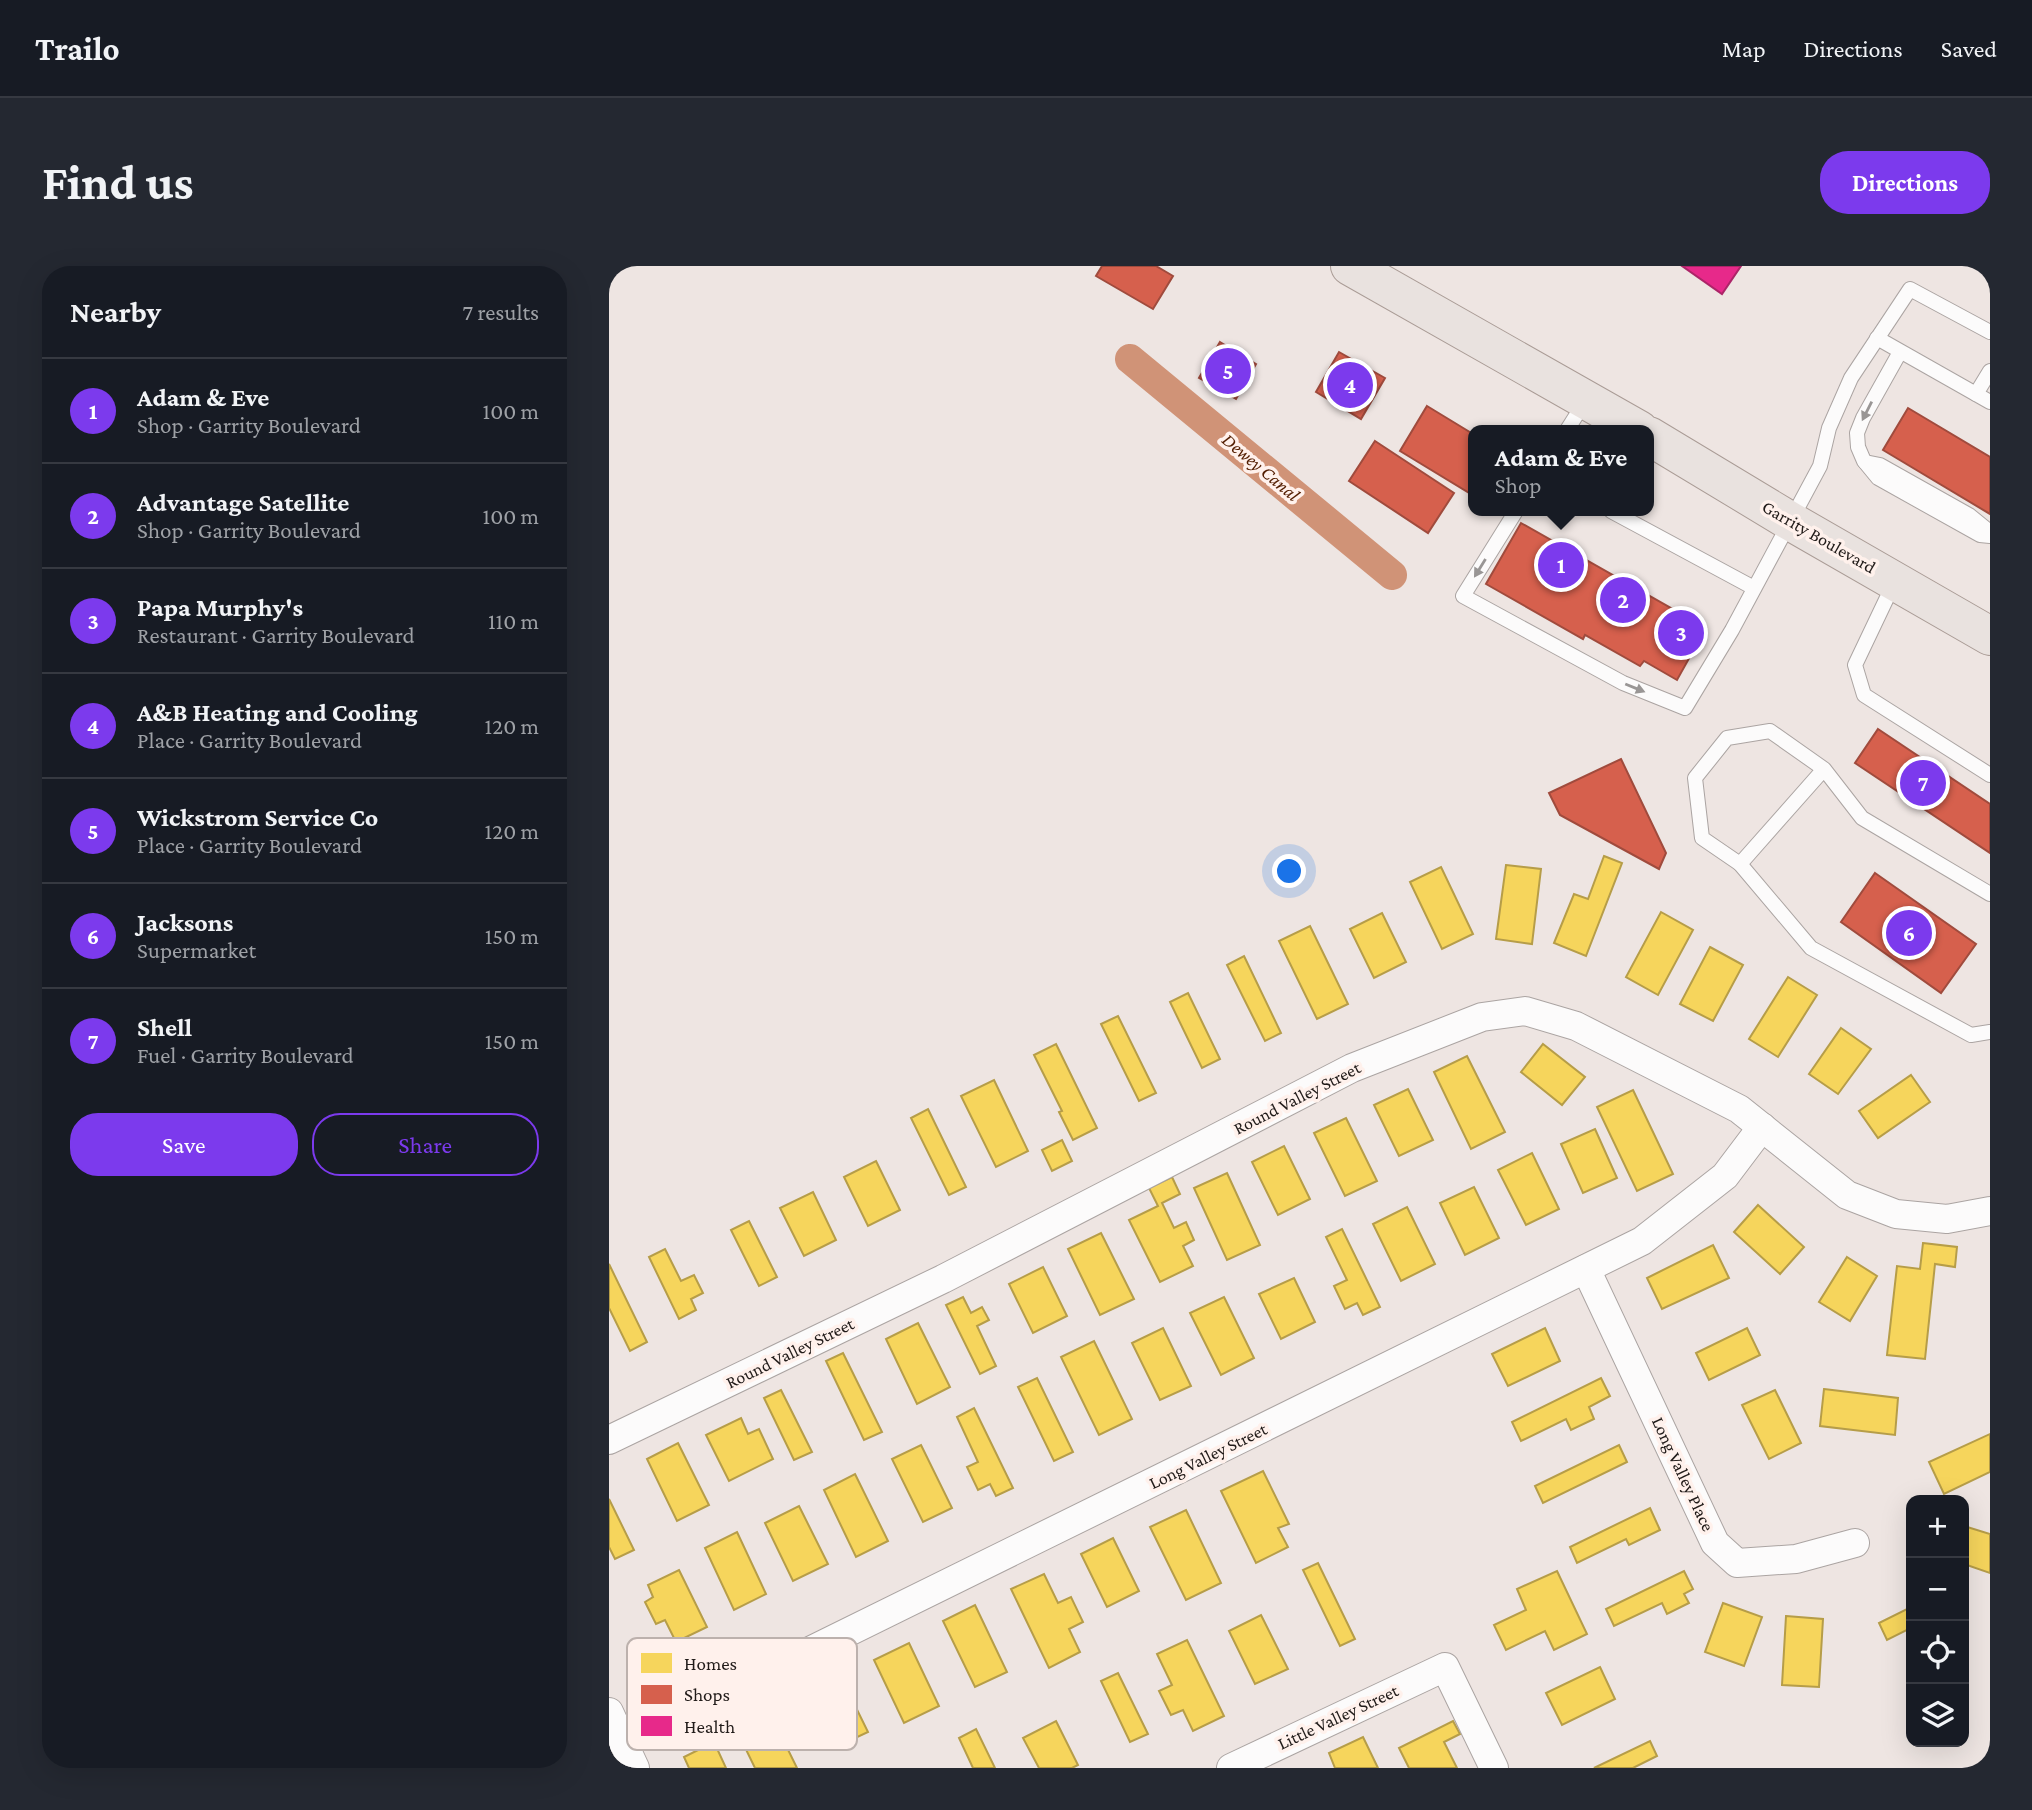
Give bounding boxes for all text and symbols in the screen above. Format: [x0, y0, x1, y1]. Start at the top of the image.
text: Trailo [35, 30, 120, 67]
text: Map [1722, 35, 1766, 62]
text: Directions [1804, 35, 1903, 62]
text: Saved [1941, 35, 1997, 62]
button: Directions [1820, 151, 1990, 214]
text: Find us [42, 155, 194, 210]
text: Nearby [70, 295, 161, 328]
text: 7 results [463, 299, 539, 325]
pin: 5 [1205, 345, 1251, 397]
pin: 4 [1327, 359, 1373, 411]
text: Adam & Eve [137, 383, 269, 412]
text: 1 [89, 398, 97, 424]
text: 100 m [483, 398, 539, 424]
one-way arrow [1862, 402, 1874, 422]
text: Shop · Garrity Boulevard [137, 412, 361, 438]
popup [1468, 425, 1654, 516]
water label: Dewey Canal [1218, 429, 1304, 505]
text: Adam & Eve [1495, 443, 1627, 472]
text: Shop [1495, 472, 1541, 498]
text: Advantage Satellite [137, 488, 349, 517]
street label: Garrity Boulevard [1759, 496, 1880, 578]
text: 2 [87, 503, 99, 529]
text: 100 m [483, 503, 539, 529]
text: Shop · Garrity Boulevard [137, 517, 361, 543]
pin: 1 [1538, 539, 1584, 591]
one-way arrow [1473, 559, 1486, 578]
pin: 2 [1600, 574, 1646, 626]
text: Papa Murphy's [137, 593, 303, 622]
pin: 3 [1658, 607, 1704, 659]
text: 3 [87, 608, 99, 634]
text: 110 m [488, 608, 539, 634]
text: Restaurant · Garrity Boulevard [137, 622, 415, 648]
one-way arrow [1625, 682, 1646, 693]
text: A&B Heating and Cooling [137, 698, 418, 727]
text: 4 [87, 713, 99, 739]
text: 120 m [485, 713, 539, 739]
text: Place · Garrity Boulevard [137, 727, 362, 753]
pin: 7 [1900, 757, 1946, 809]
text: Wickstrom Service Co [137, 803, 378, 832]
text: 5 [87, 818, 99, 844]
text: 120 m [485, 818, 539, 844]
text: Place · Garrity Boulevard [137, 832, 362, 858]
your location [1272, 854, 1306, 888]
pin: 6 [1886, 907, 1932, 959]
text: Jacksons [137, 908, 233, 937]
text: 6 [87, 923, 99, 949]
text: 150 m [485, 923, 539, 949]
text: Supermarket [137, 937, 256, 963]
text: Shell [137, 1013, 192, 1042]
text: 7 [87, 1028, 99, 1054]
text: 150 m [485, 1028, 539, 1054]
text: Fuel · Garrity Boulevard [137, 1042, 354, 1068]
street label: Round Valley Street [1230, 1057, 1365, 1139]
button: Save [70, 1113, 298, 1176]
button: Share [312, 1113, 539, 1176]
street label: Round Valley Street [723, 1313, 858, 1393]
street label: Long Valley Place [1648, 1414, 1718, 1534]
street label: Long Valley Street [1146, 1418, 1271, 1493]
map controls [1906, 1495, 1969, 1747]
button: + [1906, 1495, 1969, 1558]
button: − [1906, 1558, 1969, 1621]
button: locate [1906, 1621, 1969, 1684]
legend [627, 1638, 857, 1750]
text: Homes [684, 1653, 737, 1674]
street label: Little Valley Street [1275, 1680, 1402, 1754]
text: Shops [684, 1684, 730, 1705]
button: layers [1906, 1684, 1969, 1747]
text: Health [684, 1716, 735, 1737]

